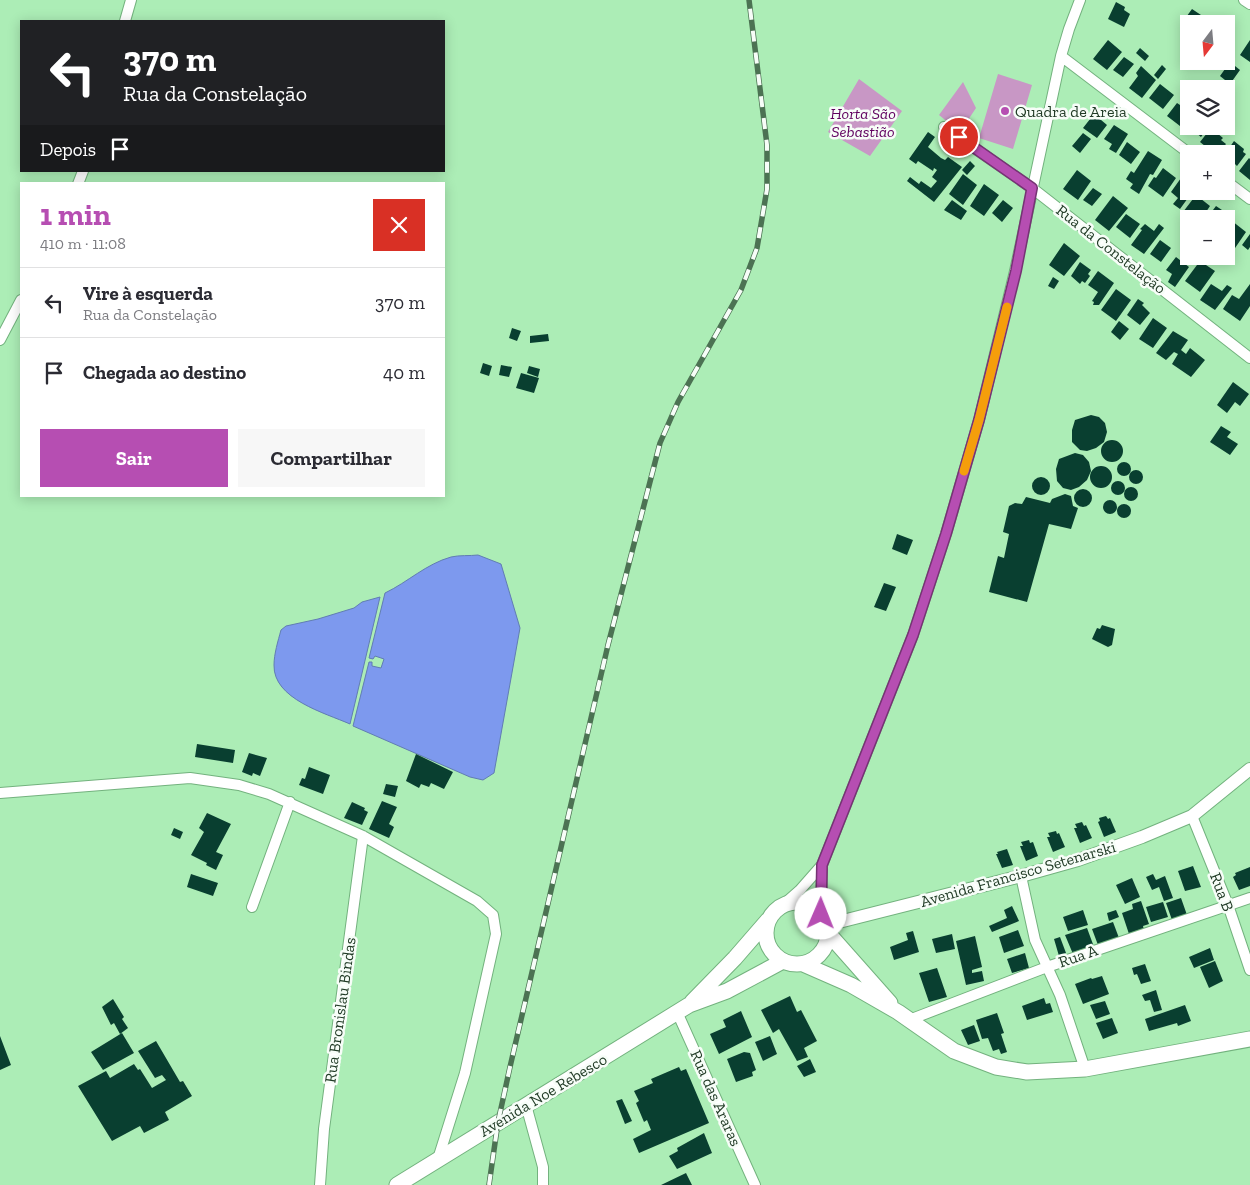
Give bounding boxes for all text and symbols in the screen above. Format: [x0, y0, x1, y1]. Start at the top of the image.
north arrow [1180, 15, 1235, 70]
map controls [1180, 15, 1235, 265]
text: 370 m [123, 38, 216, 80]
icon: left [40, 40, 105, 105]
text: Rua da Constelação [123, 80, 307, 107]
button: layers [1180, 80, 1235, 135]
place label: Quadra de Areia [1015, 102, 1127, 121]
park label: Horta São Sebastião [830, 104, 896, 141]
marker: Quadra de Areia [999, 105, 1011, 117]
pin [938, 116, 980, 158]
icon: arrive [945, 123, 973, 151]
icon: arrive [106, 135, 134, 163]
text: Depois [40, 138, 96, 161]
button: + [1180, 145, 1235, 200]
text: 1 min [40, 197, 111, 233]
button: close [373, 199, 425, 251]
street label: Rua da Constelação [1052, 200, 1170, 298]
button: − [1180, 210, 1235, 265]
text: 410 m · 11:08 [40, 234, 126, 253]
text: Vire à esquerda [83, 282, 213, 305]
icon: left [40, 289, 68, 317]
text: 370 m [375, 291, 425, 314]
text: Rua da Constelação [83, 305, 217, 324]
icon: arrive [40, 359, 68, 387]
text: Chegada ao destino [83, 361, 246, 384]
text: 40 m [383, 361, 425, 384]
button: Sair [40, 429, 228, 487]
button: Compartilhar [238, 429, 425, 487]
street label: Avenida Francisco Setenarski [918, 837, 1118, 911]
street label: Rua B [1206, 870, 1238, 914]
position arrow [794, 887, 846, 939]
street label: Rua Bronislau Bindas [320, 936, 360, 1084]
street label: Rua A [1056, 940, 1101, 972]
street label: Rua das Araras [686, 1047, 746, 1149]
street label: Avenida Noe Rebesco [476, 1049, 610, 1141]

